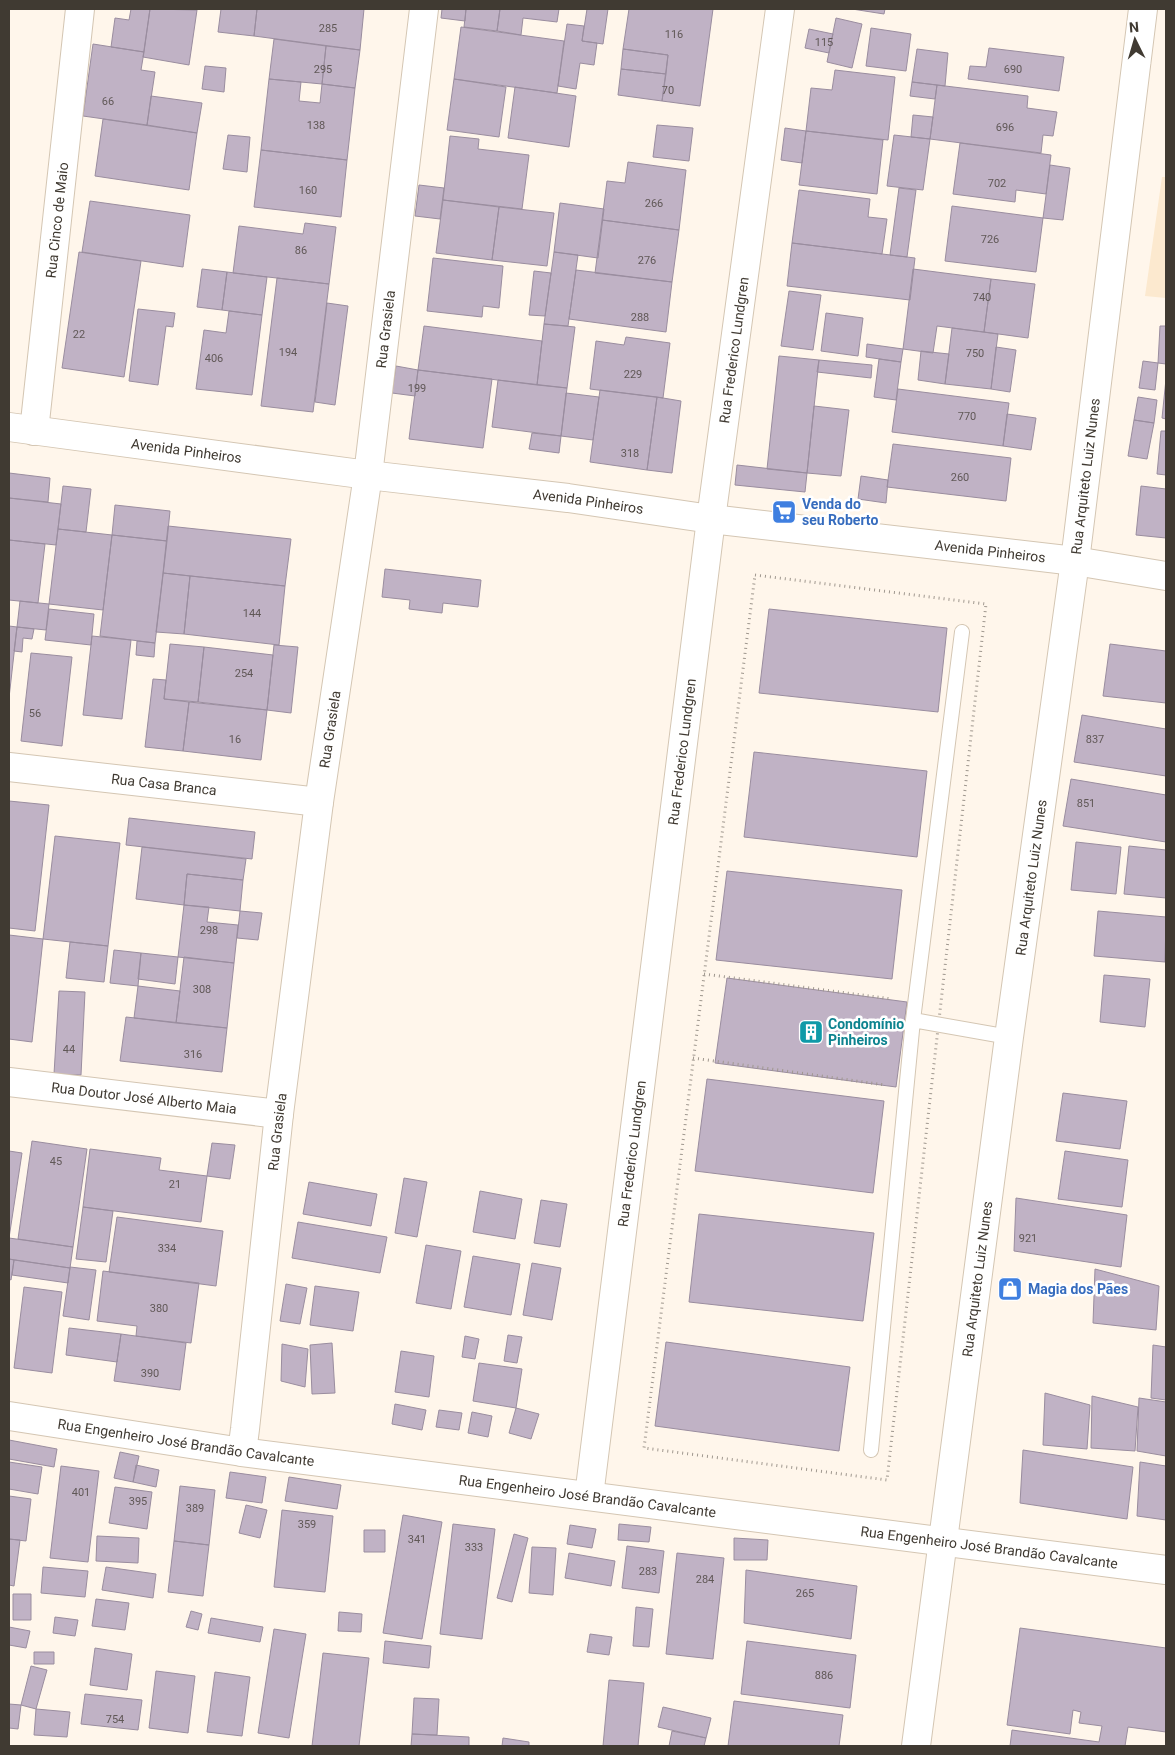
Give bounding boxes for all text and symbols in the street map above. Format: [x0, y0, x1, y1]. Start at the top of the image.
north arrow [1110, 15, 1160, 65]
text: N [1128, 19, 1139, 35]
house number: 285 [319, 22, 337, 35]
house number: 116 [665, 28, 683, 41]
house number: 115 [815, 36, 833, 49]
house number: 295 [314, 63, 332, 76]
house number: 690 [1004, 63, 1022, 76]
house number: 70 [662, 84, 674, 97]
house number: 66 [102, 95, 114, 108]
house number: 138 [307, 119, 325, 132]
house number: 696 [996, 121, 1014, 134]
street label: Rua Cinco de Maio [43, 161, 71, 279]
house number: 702 [988, 177, 1006, 190]
house number: 160 [299, 184, 317, 197]
house number: 266 [645, 197, 663, 210]
house number: 726 [981, 233, 999, 246]
house number: 86 [295, 244, 307, 257]
house number: 276 [638, 254, 656, 267]
street label: Rua Frederico Lundgren [716, 276, 752, 424]
street label: Rua Grasiela [373, 289, 398, 369]
house number: 740 [973, 291, 991, 304]
house number: 288 [631, 311, 649, 324]
house number: 22 [73, 328, 85, 341]
house number: 194 [279, 346, 297, 359]
house number: 750 [966, 347, 984, 360]
house number: 406 [205, 352, 223, 365]
house number: 229 [624, 368, 642, 381]
house number: 199 [408, 382, 426, 395]
street label: Rua Arquiteto Luiz Nunes [1068, 397, 1103, 555]
house number: 770 [958, 410, 976, 423]
street label: Avenida Pinheiros [130, 435, 243, 466]
house number: 318 [621, 447, 639, 460]
house number: 260 [951, 471, 969, 484]
street label: Avenida Pinheiros [532, 486, 645, 517]
place label: Venda do seu Roberto [802, 496, 878, 528]
supermarket icon: Venda do seu Roberto [771, 499, 797, 525]
street label: Avenida Pinheiros [934, 537, 1046, 566]
house number: 144 [243, 607, 261, 620]
house number: 254 [235, 667, 253, 680]
street label: Rua Frederico Lundgren [665, 678, 699, 826]
street label: Rua Grasiela [316, 690, 344, 769]
house number: 56 [29, 707, 41, 720]
house number: 16 [229, 733, 241, 746]
house number: 837 [1086, 733, 1104, 746]
street label: Rua Casa Branca [110, 771, 218, 798]
house number: 851 [1077, 797, 1095, 810]
street label: Rua Arquiteto Luiz Nunes [1012, 799, 1050, 957]
house number: 298 [200, 924, 218, 937]
house number: 308 [193, 983, 211, 996]
place label: Condomínio Pinheiros [828, 1016, 904, 1048]
building icon: Condomínio Pinheiros [798, 1019, 824, 1045]
house number: 44 [63, 1043, 75, 1056]
house number: 316 [184, 1048, 202, 1061]
street label: Rua Doutor José Alberto Maia [50, 1079, 238, 1117]
street label: Rua Frederico Lundgren [615, 1079, 649, 1228]
street label: Rua Grasiela [265, 1092, 290, 1172]
house number: 45 [50, 1155, 62, 1168]
house number: 21 [169, 1178, 181, 1191]
street label: Rua Arquiteto Luiz Nunes [959, 1200, 995, 1358]
house number: 921 [1019, 1232, 1037, 1245]
house number: 334 [158, 1242, 176, 1255]
shop icon: Magia dos Pães [997, 1276, 1023, 1302]
place label: Magia dos Pães [1028, 1281, 1128, 1297]
house number: 380 [150, 1302, 168, 1315]
house number: 390 [141, 1367, 159, 1380]
street label: Rua Engenheiro José Brandão Cavalcante [57, 1416, 315, 1469]
street label: Rua Engenheiro José Brandão Cavalcante [458, 1472, 717, 1520]
house number: 401 [72, 1486, 90, 1499]
house number: 395 [129, 1495, 147, 1508]
house number: 389 [186, 1502, 204, 1515]
house number: 359 [298, 1518, 316, 1531]
street label: Rua Engenheiro José Brandão Cavalcante [860, 1523, 1119, 1572]
house number: 341 [408, 1533, 426, 1546]
house number: 333 [465, 1541, 483, 1554]
house number: 283 [639, 1565, 657, 1578]
house number: 284 [696, 1573, 714, 1586]
house number: 265 [796, 1587, 814, 1600]
house number: 886 [815, 1669, 833, 1682]
house number: 754 [106, 1713, 124, 1726]

